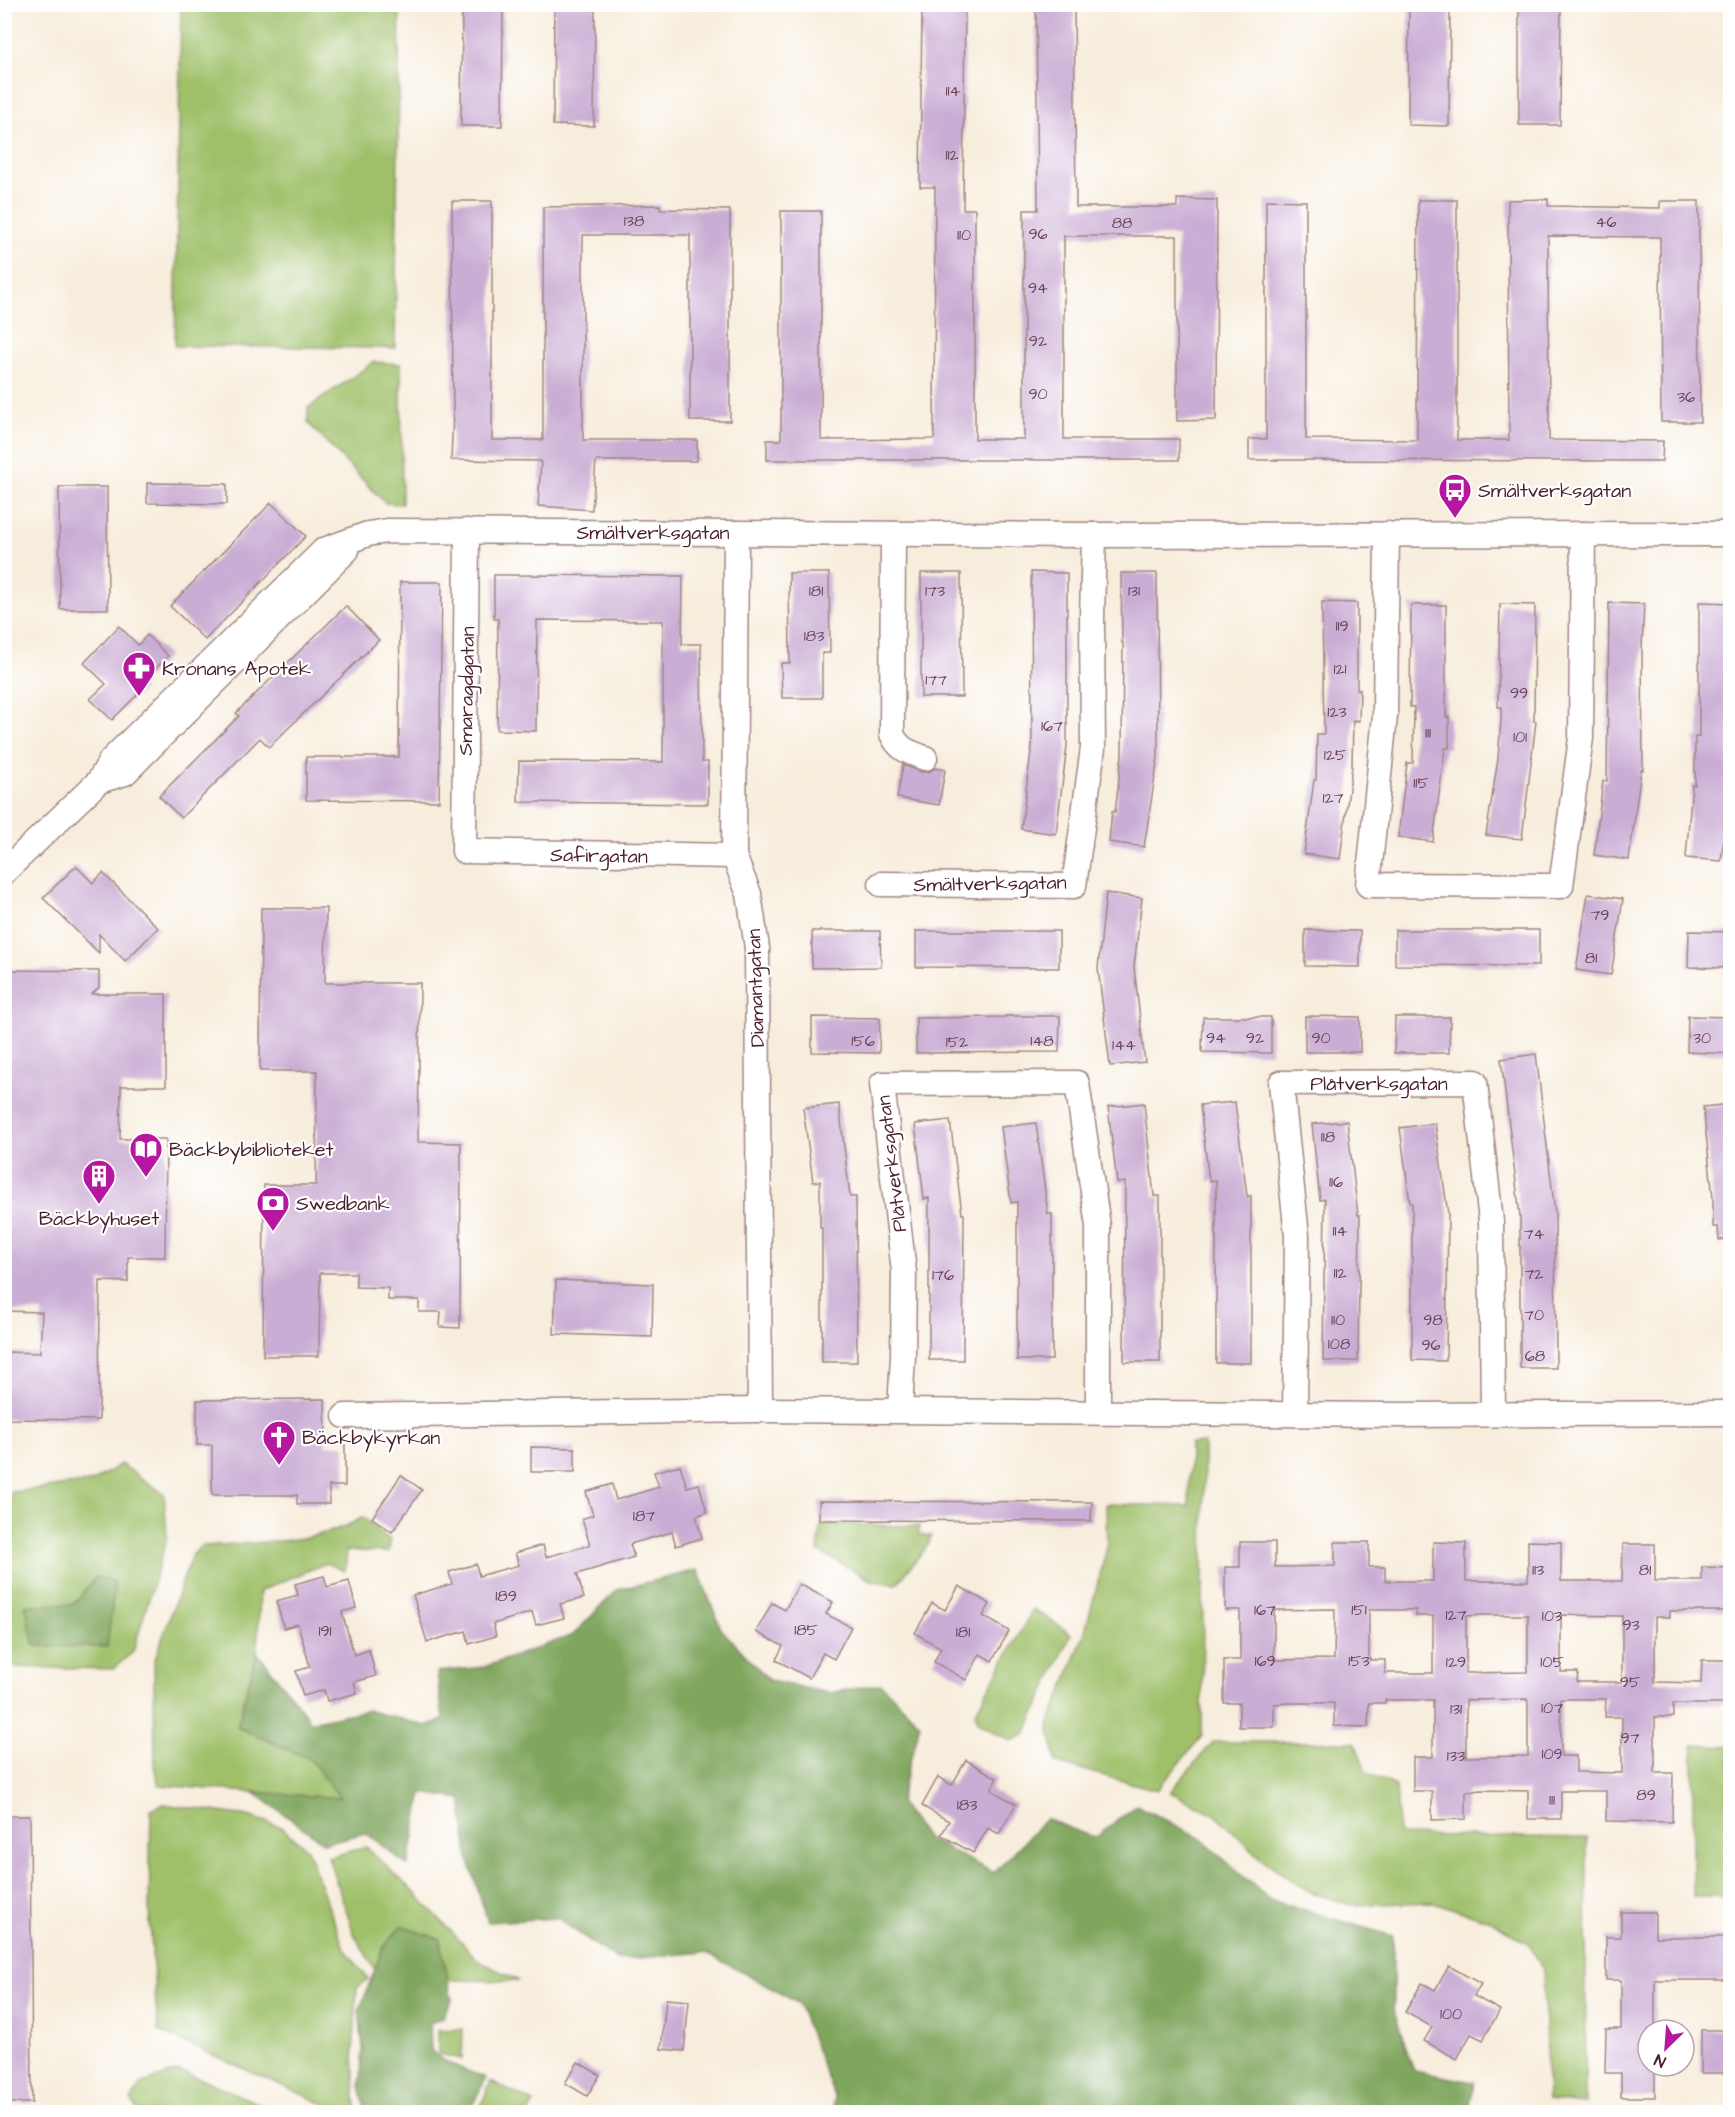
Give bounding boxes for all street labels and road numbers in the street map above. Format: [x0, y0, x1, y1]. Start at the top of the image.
street label: Smältverksgatan [576, 519, 730, 548]
street label: Smaragdgatan [452, 626, 483, 756]
street label: Safirgatan [550, 841, 648, 872]
street label: Smältverksgatan [913, 869, 1067, 900]
street label: Diamantgatan [740, 928, 773, 1048]
street label: Plåtverksgatan [1310, 1070, 1448, 1099]
street label: Plåtverksgatan [870, 1094, 915, 1234]

